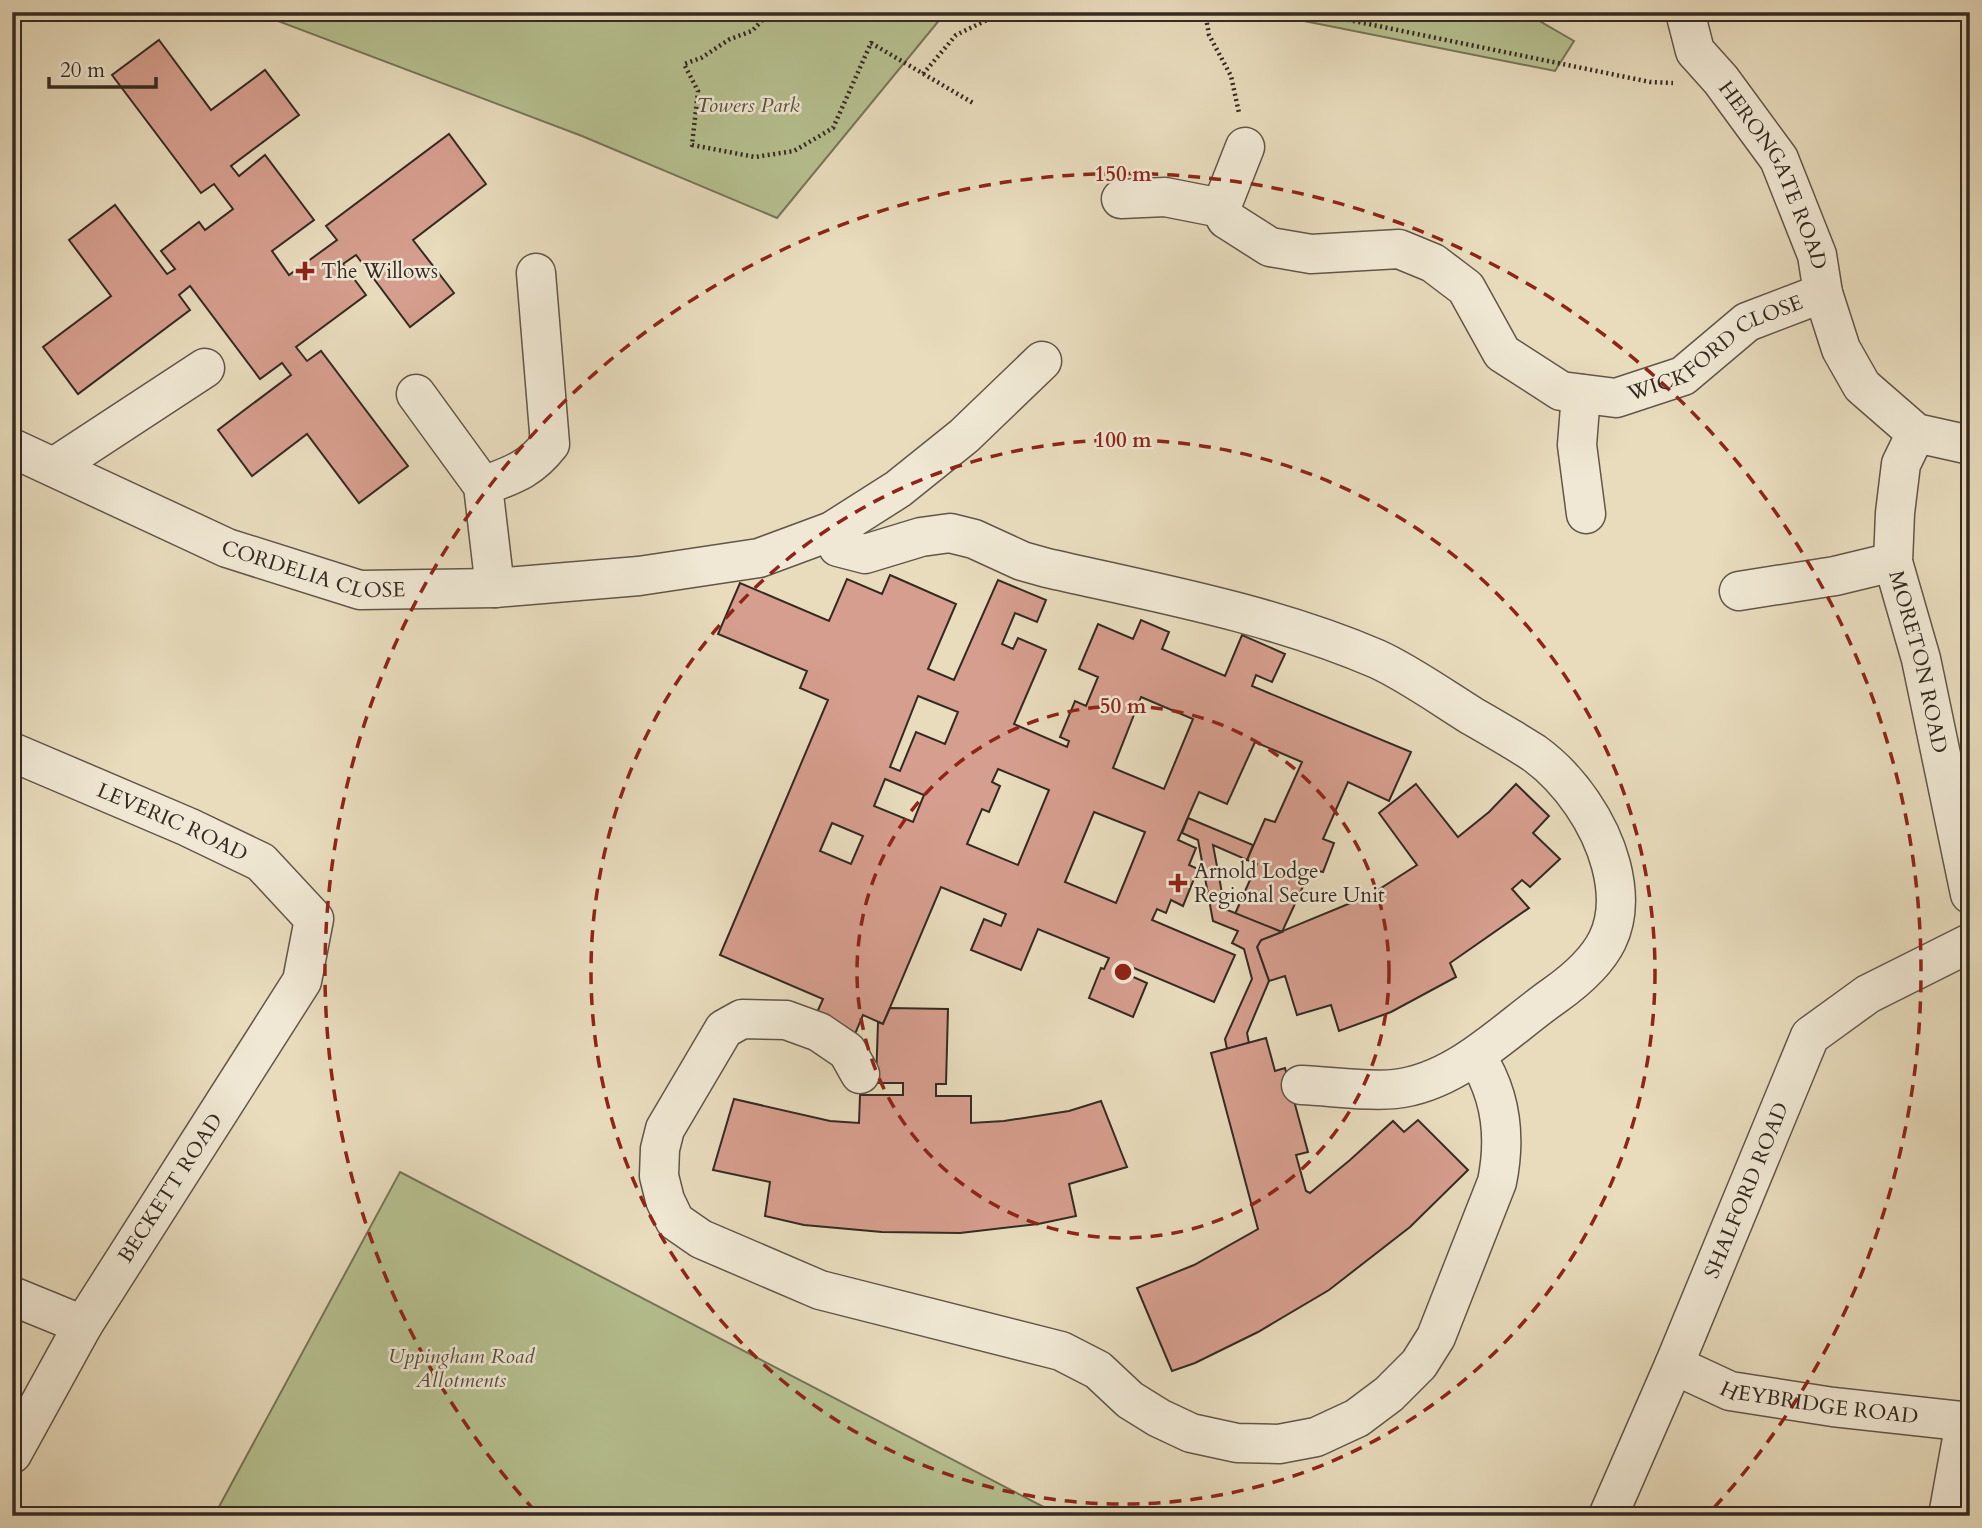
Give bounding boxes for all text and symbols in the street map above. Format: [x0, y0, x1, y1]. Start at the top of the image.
scale bar [49, 46, 156, 90]
text: 20 m [60, 56, 105, 85]
street label: HERONGATE ROAD [1711, 75, 1833, 271]
park label: Towers Park [696, 91, 800, 120]
text: 150 m [1094, 160, 1152, 189]
place label: The Willows [321, 257, 438, 286]
marker: The Willows [295, 261, 315, 281]
street label: WICKFORD CLOSE [1623, 288, 1807, 409]
text: 100 m [1094, 426, 1152, 455]
street label: CORDELIA CLOSE [218, 533, 406, 605]
street label: MORETON ROAD [1881, 567, 1954, 756]
text: 50 m [1100, 692, 1147, 721]
street label: LEVERIC ROAD [92, 776, 253, 869]
place label: Arnold Lodge Regional Secure Unit [1194, 857, 1385, 910]
marker: Arnold Lodge Regional Secure Unit [1168, 873, 1188, 893]
centre of rings [1111, 960, 1135, 984]
street label: SHALFORD ROAD [1697, 1098, 1796, 1283]
street label: BECKETT ROAD [111, 1108, 230, 1269]
park label: Uppingham Road Allotments [388, 1342, 535, 1395]
street label: HEYBRIDGE ROAD [1715, 1374, 1920, 1431]

